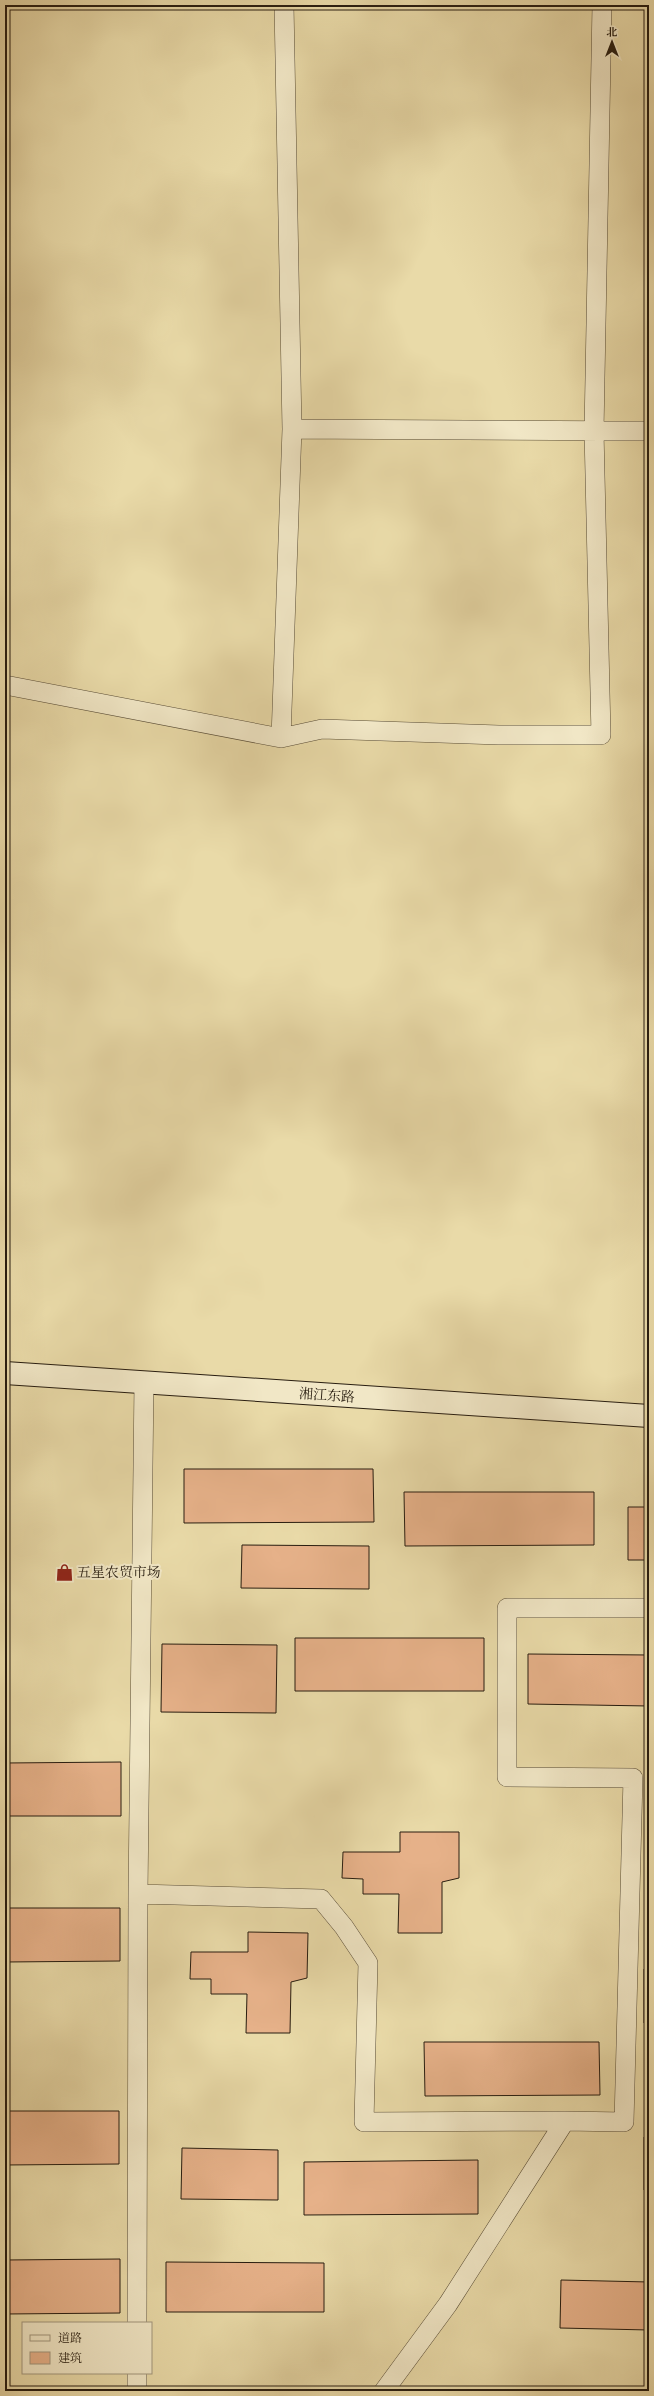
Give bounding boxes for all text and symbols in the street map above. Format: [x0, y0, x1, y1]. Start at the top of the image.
north arrow [592, 22, 632, 62]
text: 北 [607, 24, 618, 40]
street label: 湘江东路 [298, 1383, 356, 1407]
shop icon: 五星农贸市场 [54, 1562, 74, 1582]
place label: 五星农贸市场 [77, 1562, 161, 1582]
legend [22, 2322, 152, 2374]
text: 道路 [58, 2329, 82, 2346]
text: 建筑 [58, 2349, 82, 2366]

